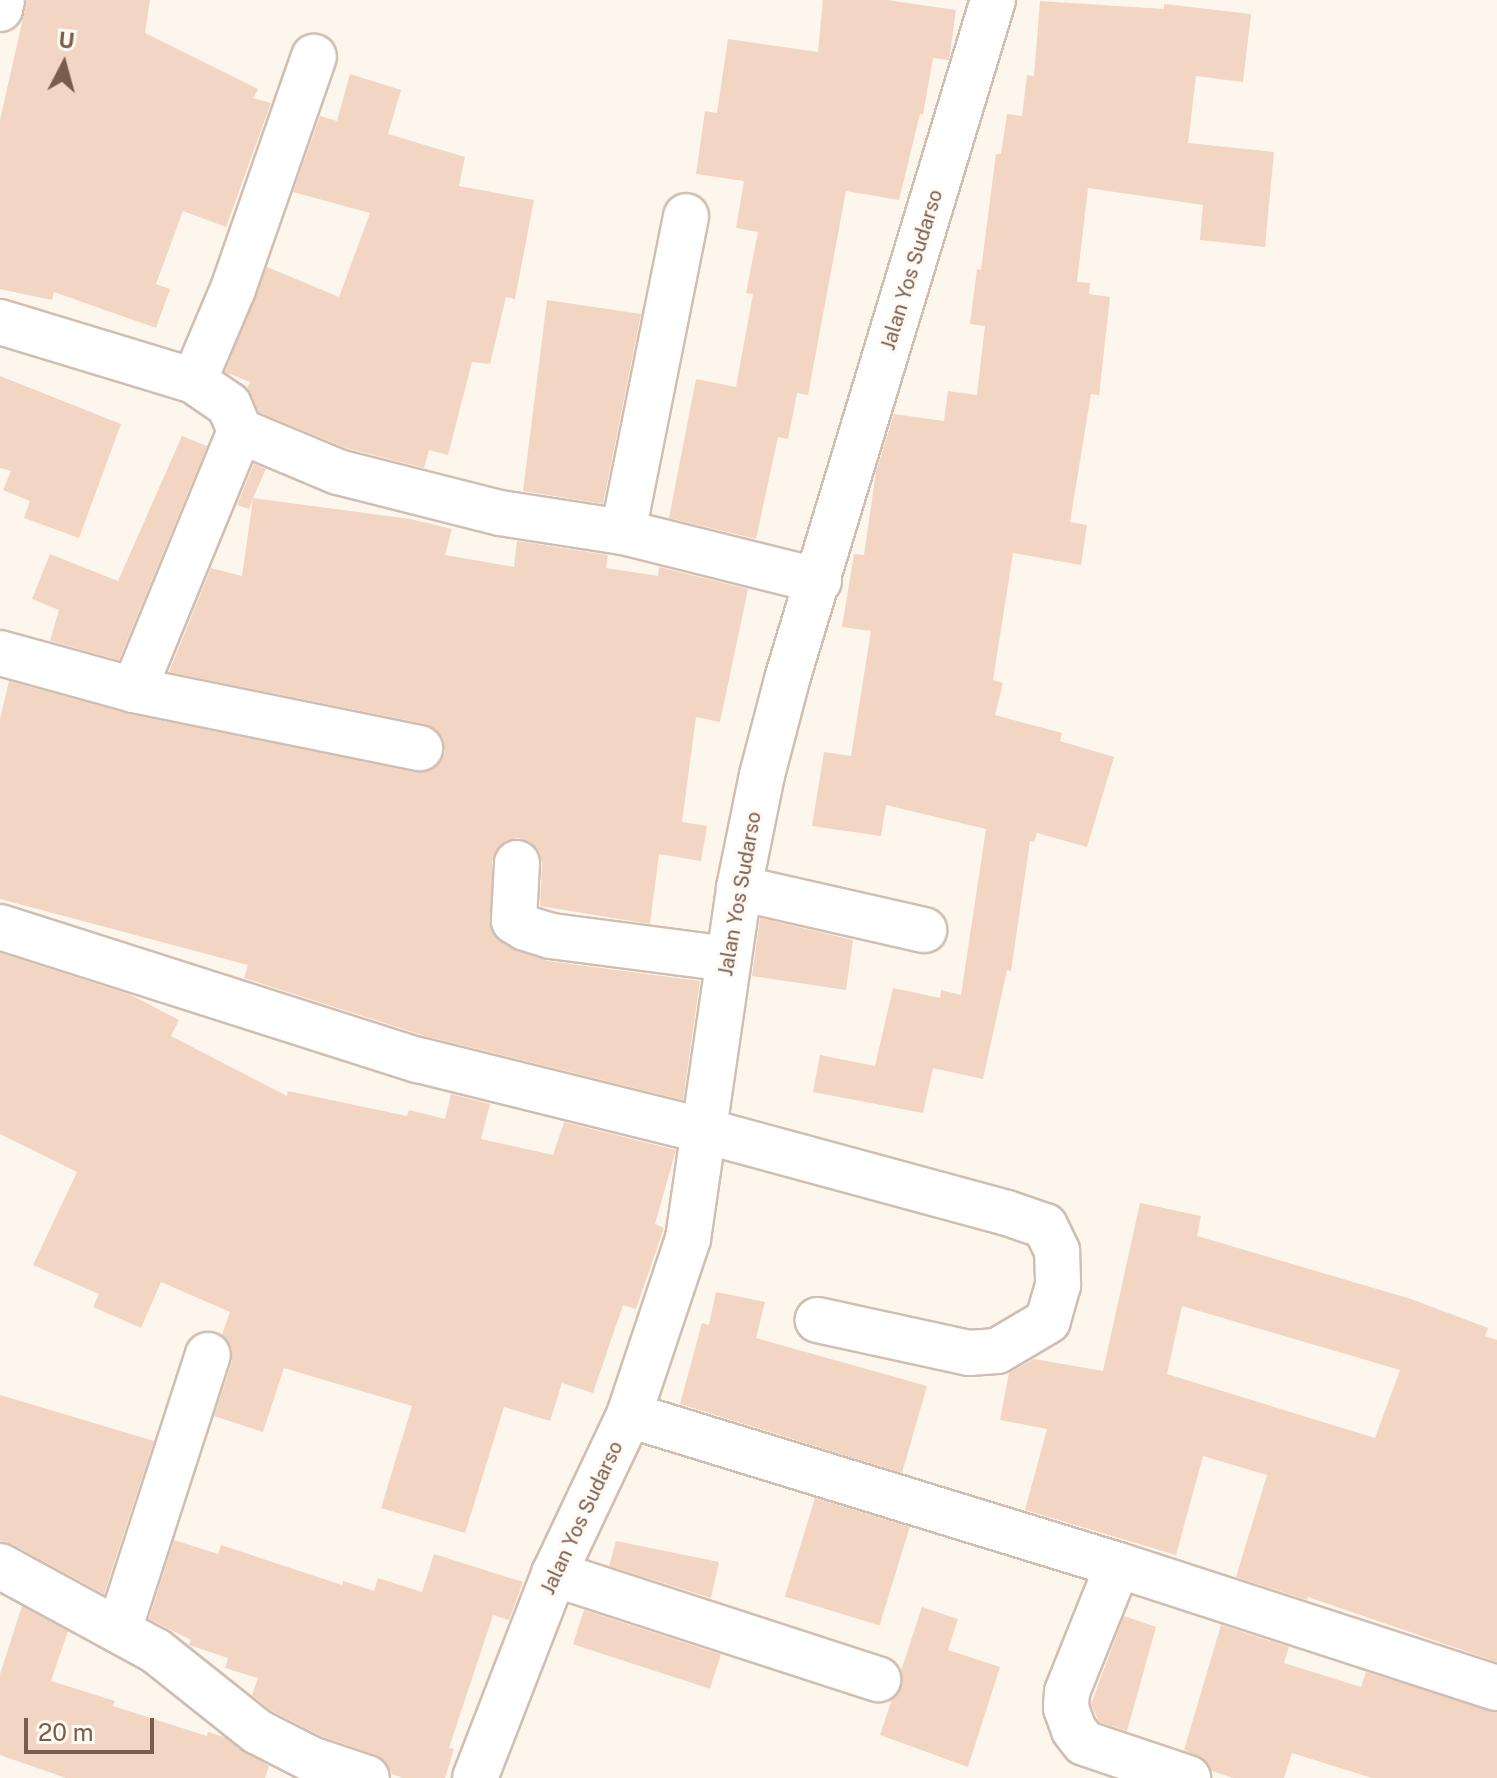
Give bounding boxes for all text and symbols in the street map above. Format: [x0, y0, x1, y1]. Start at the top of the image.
north arrow [24, 24, 104, 104]
text: U [57, 26, 76, 54]
street label: Jalan Yos Sudarso [876, 187, 948, 353]
street label: Jalan Yos Sudarso [714, 810, 766, 978]
street label: Jalan Yos Sudarso [536, 1437, 628, 1599]
scale bar [28, 1702, 158, 1752]
text: 20 m [38, 1718, 94, 1746]

